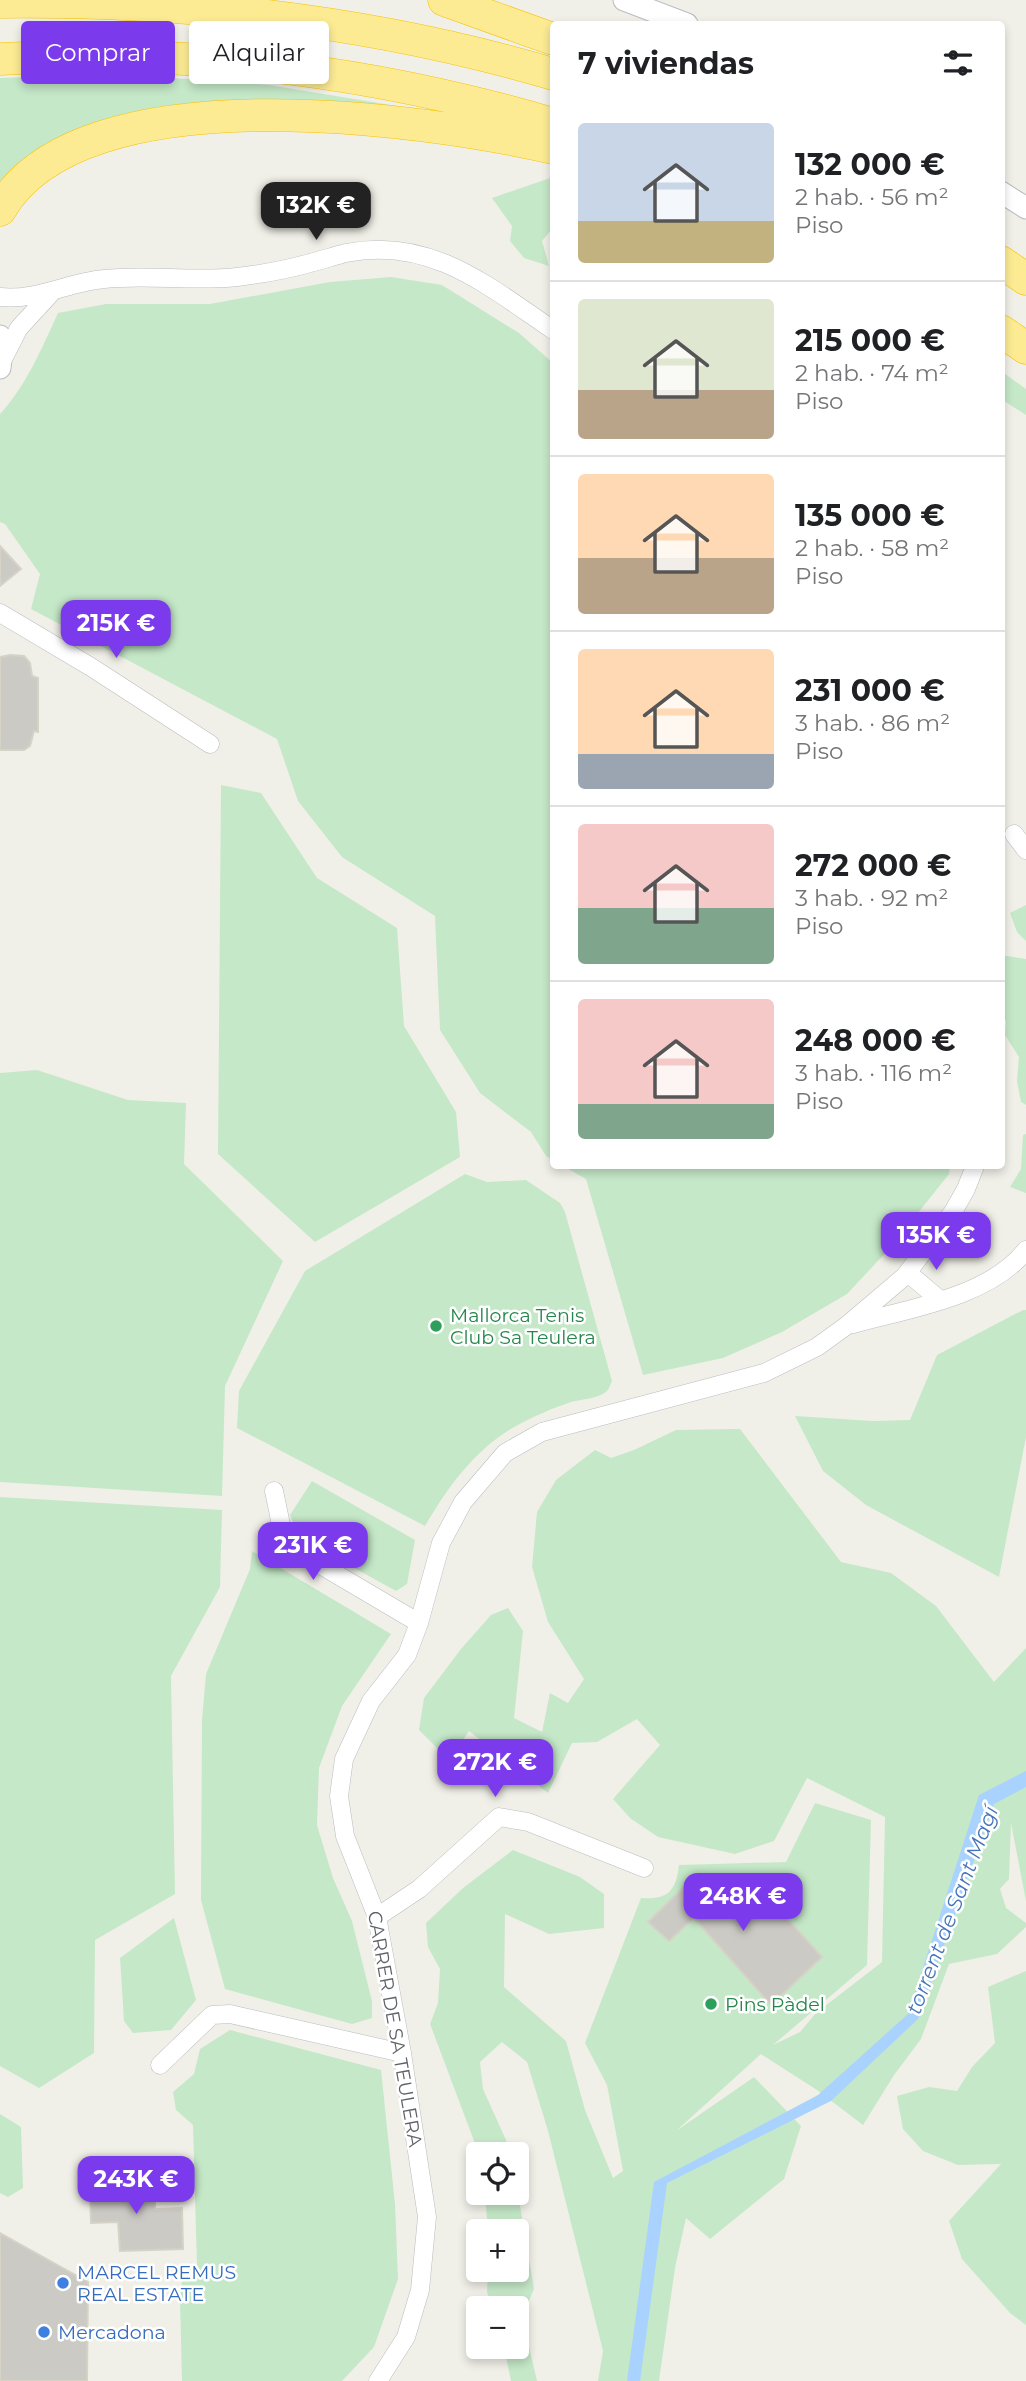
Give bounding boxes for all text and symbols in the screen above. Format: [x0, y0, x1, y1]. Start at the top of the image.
chip: Comprar [21, 21, 175, 84]
chip: Alquilar [189, 21, 329, 84]
icon: filters [939, 44, 977, 82]
text: 7 viviendas [578, 45, 754, 82]
text: 132 000 € [795, 146, 945, 183]
icon: home [634, 151, 718, 235]
pin: 132K € [259, 182, 373, 242]
text: 2 hab. · 56 m² [795, 183, 949, 211]
text: 132K € [277, 191, 355, 219]
text: Piso [795, 211, 843, 239]
text: 215 000 € [795, 322, 945, 359]
icon: home [634, 327, 718, 411]
text: 2 hab. · 74 m² [795, 359, 949, 387]
text: Piso [795, 387, 843, 415]
text: 135 000 € [795, 497, 945, 534]
icon: home [634, 502, 718, 586]
text: 2 hab. · 58 m² [795, 534, 949, 562]
text: Piso [795, 562, 843, 590]
pin: 215K € [59, 600, 173, 660]
text: 215K € [77, 609, 155, 637]
text: 231 000 € [795, 672, 945, 709]
icon: home [634, 677, 718, 761]
text: 3 hab. · 86 m² [795, 709, 950, 737]
text: Piso [795, 737, 843, 765]
text: 272 000 € [795, 847, 951, 884]
icon: home [634, 852, 718, 936]
text: 3 hab. · 92 m² [795, 884, 948, 912]
text: Piso [795, 912, 843, 940]
text: 248 000 € [795, 1022, 956, 1059]
icon: home [634, 1027, 718, 1111]
text: 3 hab. · 116 m² [795, 1059, 952, 1087]
text: Piso [795, 1087, 843, 1115]
pin: 135K € [879, 1212, 993, 1272]
text: 135K € [897, 1221, 975, 1249]
place label: Mallorca Tenis Club Sa Teulera [450, 1304, 596, 1349]
marker: Mallorca Tenis Club Sa Teulera [428, 1318, 444, 1334]
pin: 231K € [256, 1522, 370, 1582]
text: 231K € [274, 1531, 352, 1559]
pin: 272K € [438, 1740, 552, 1799]
text: 272K € [453, 1748, 537, 1776]
water label: torrent de Sant Magí [901, 1799, 1004, 2018]
pin: 248K € [686, 1874, 800, 1933]
text: 248K € [700, 1882, 786, 1910]
street label: CARRER DE SA TEULERA [363, 1909, 427, 2149]
place label: Pins Pàdel [725, 1993, 825, 2016]
marker: Pins Pàdel [703, 1996, 719, 2012]
map controls [466, 2142, 529, 2359]
button: locate [466, 2142, 529, 2205]
pin: 243K € [79, 2156, 193, 2216]
text: 243K € [94, 2165, 178, 2193]
button: + [466, 2219, 529, 2282]
place label: MARCEL REMUS REAL ESTATE [77, 2261, 236, 2306]
marker: MARCEL REMUS REAL ESTATE [55, 2275, 71, 2291]
button: − [466, 2296, 529, 2359]
place label: Mercadona [58, 2321, 166, 2344]
marker: Mercadona [36, 2324, 52, 2340]

